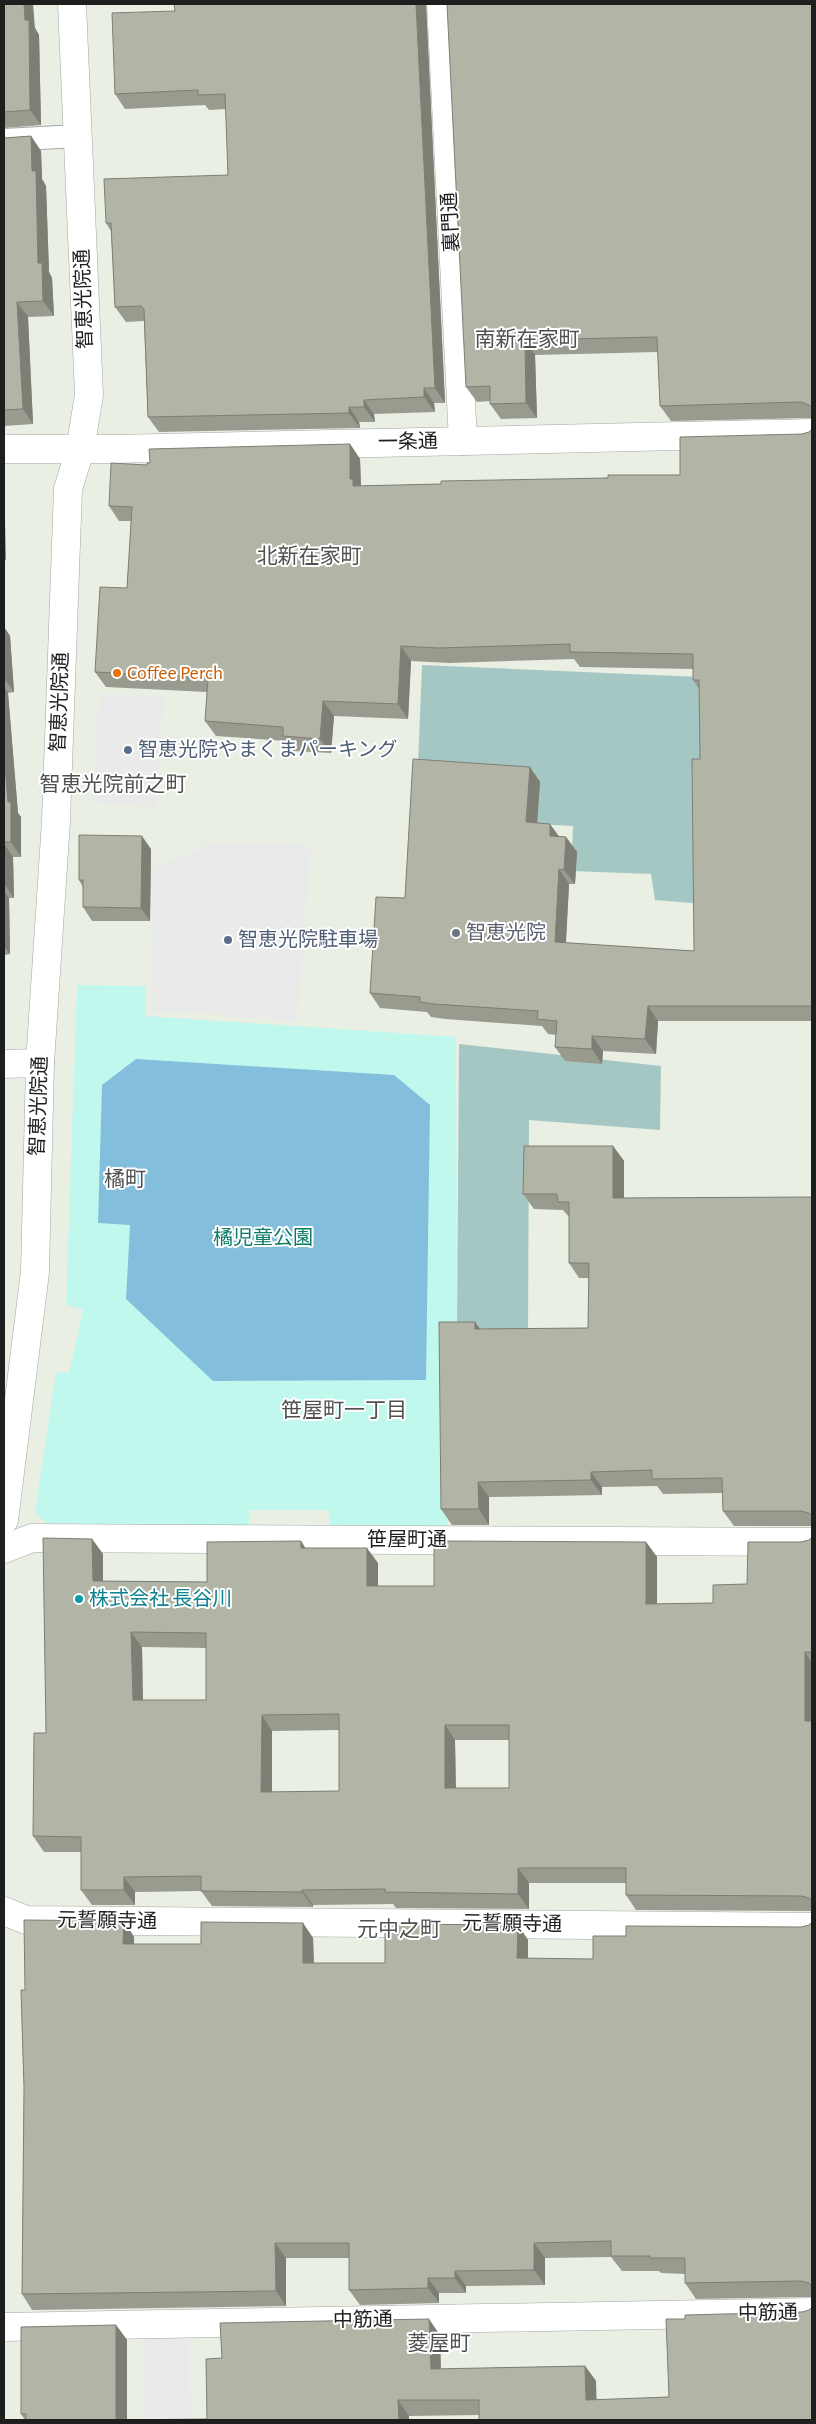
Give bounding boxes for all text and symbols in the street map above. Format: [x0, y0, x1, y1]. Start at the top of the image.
street label: 裏門通 [438, 192, 463, 253]
street label: 智恵光院通 [71, 249, 96, 349]
district label: 南新在家町 [475, 328, 580, 350]
street label: 一条通 [378, 430, 438, 453]
district label: 北新在家町 [257, 545, 362, 567]
street label: 智恵光院通 [47, 652, 72, 752]
place label: Coffee Perch [127, 663, 223, 683]
marker: Coffee Perch [111, 667, 123, 679]
place label: 智恵光院やまくまパーキング [138, 739, 397, 760]
marker: 智恵光院やまくまパーキング [122, 744, 134, 756]
district label: 智恵光院前之町 [40, 773, 187, 795]
place label: 智恵光院 [466, 922, 546, 943]
marker: 智恵光院 [450, 927, 462, 939]
place label: 智恵光院駐車場 [238, 928, 378, 950]
marker: 智恵光院駐車場 [222, 934, 234, 946]
street label: 智恵光院通 [26, 1056, 51, 1156]
district label: 橘町 [104, 1168, 146, 1190]
park label: 橘児童公園 [213, 1227, 313, 1248]
district label: 笹屋町一丁目 [281, 1399, 407, 1421]
street label: 笹屋町通 [367, 1529, 447, 1550]
place label: 株式会社 長谷川 [89, 1588, 232, 1609]
marker: 株式会社 長谷川 [73, 1593, 85, 1605]
street label: 元誓願寺通 [57, 1909, 157, 1932]
street label: 元誓願寺通 [462, 1912, 562, 1935]
district label: 元中之町 [357, 1918, 441, 1940]
street label: 中筋通 [738, 2301, 798, 2324]
street label: 中筋通 [333, 2308, 393, 2331]
district label: 菱屋町 [408, 2332, 471, 2354]

